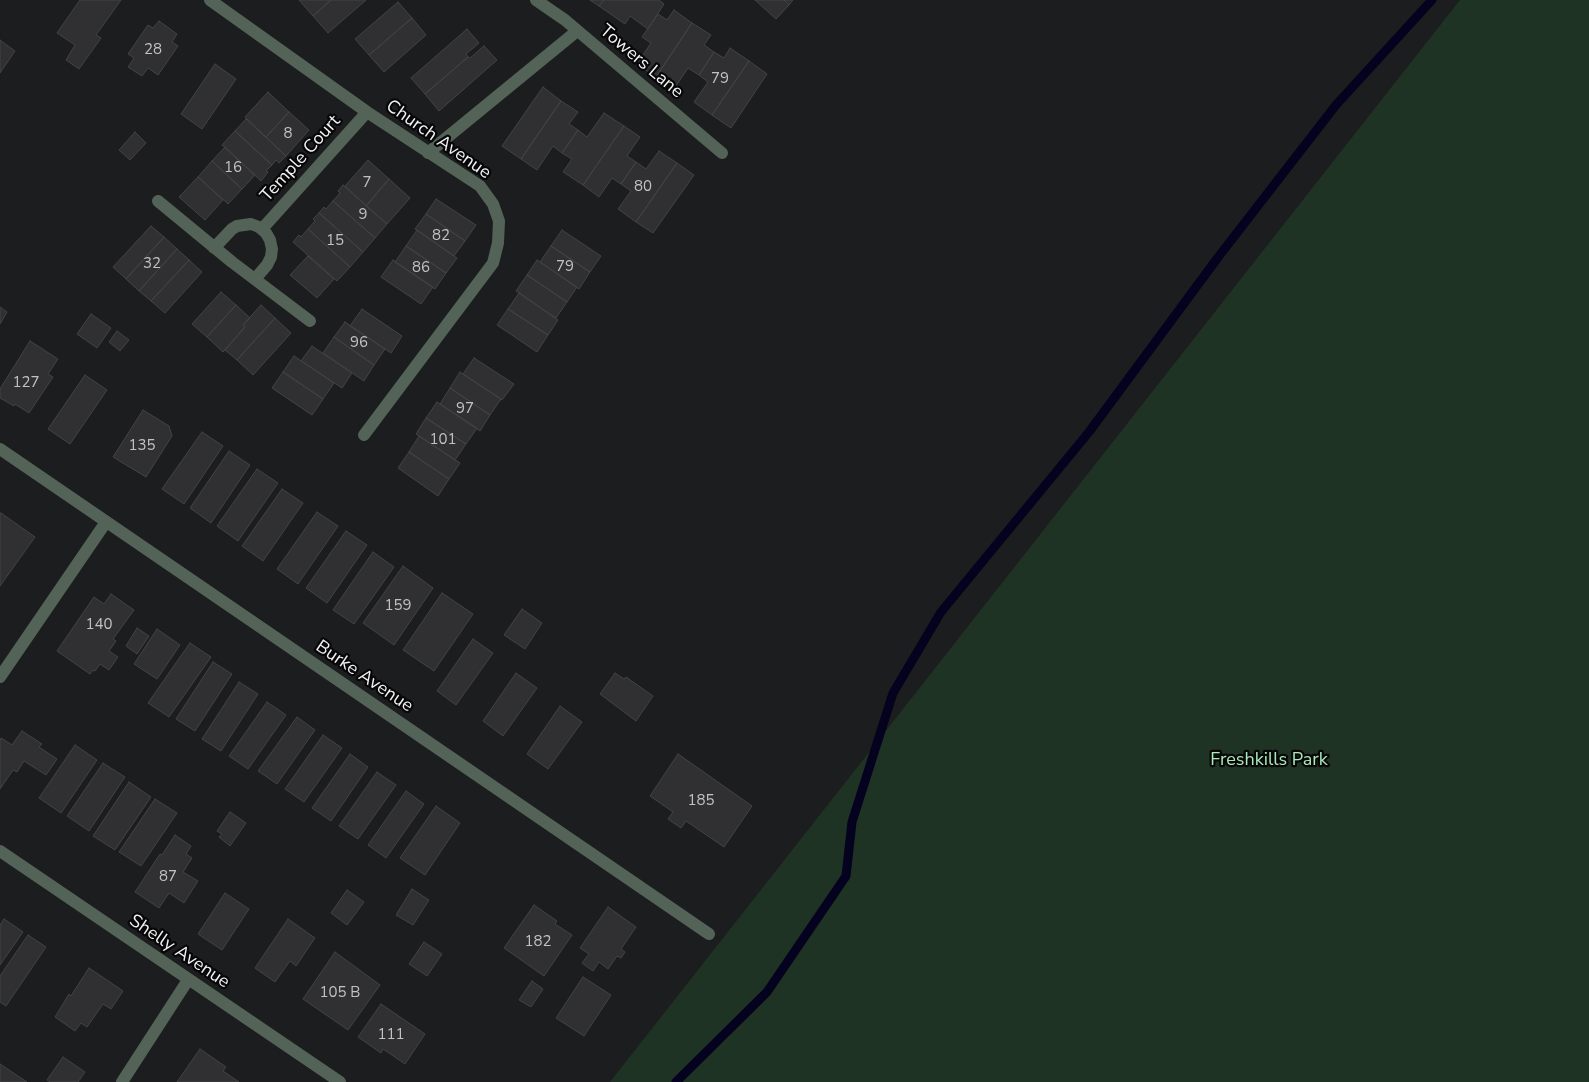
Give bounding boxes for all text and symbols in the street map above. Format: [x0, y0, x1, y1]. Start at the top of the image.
street label: Towers Lane [595, 21, 687, 103]
house number: 28 [144, 41, 162, 59]
house number: 79 [711, 70, 729, 88]
street label: Church Avenue [381, 96, 495, 184]
street label: Temple Court [256, 111, 346, 207]
house number: 8 [284, 125, 292, 143]
house number: 16 [224, 159, 242, 177]
house number: 7 [363, 174, 371, 192]
house number: 80 [634, 178, 652, 196]
house number: 9 [359, 206, 367, 224]
house number: 82 [432, 227, 450, 245]
house number: 15 [326, 232, 344, 250]
house number: 32 [143, 255, 161, 273]
house number: 79 [556, 258, 574, 276]
house number: 86 [412, 259, 430, 277]
house number: 96 [350, 334, 368, 352]
house number: 127 [13, 374, 39, 392]
house number: 97 [456, 400, 474, 418]
house number: 101 [430, 431, 456, 449]
house number: 135 [129, 437, 155, 455]
house number: 159 [385, 597, 411, 615]
house number: 140 [86, 616, 112, 634]
street label: Burke Avenue [311, 636, 417, 718]
park label: Freshkills Park [1210, 750, 1328, 772]
house number: 185 [688, 792, 714, 810]
house number: 87 [159, 868, 177, 886]
street label: Shelly Avenue [125, 910, 233, 994]
house number: 182 [525, 933, 551, 951]
house number: 105 B [320, 984, 360, 1002]
house number: 111 [378, 1026, 404, 1044]

